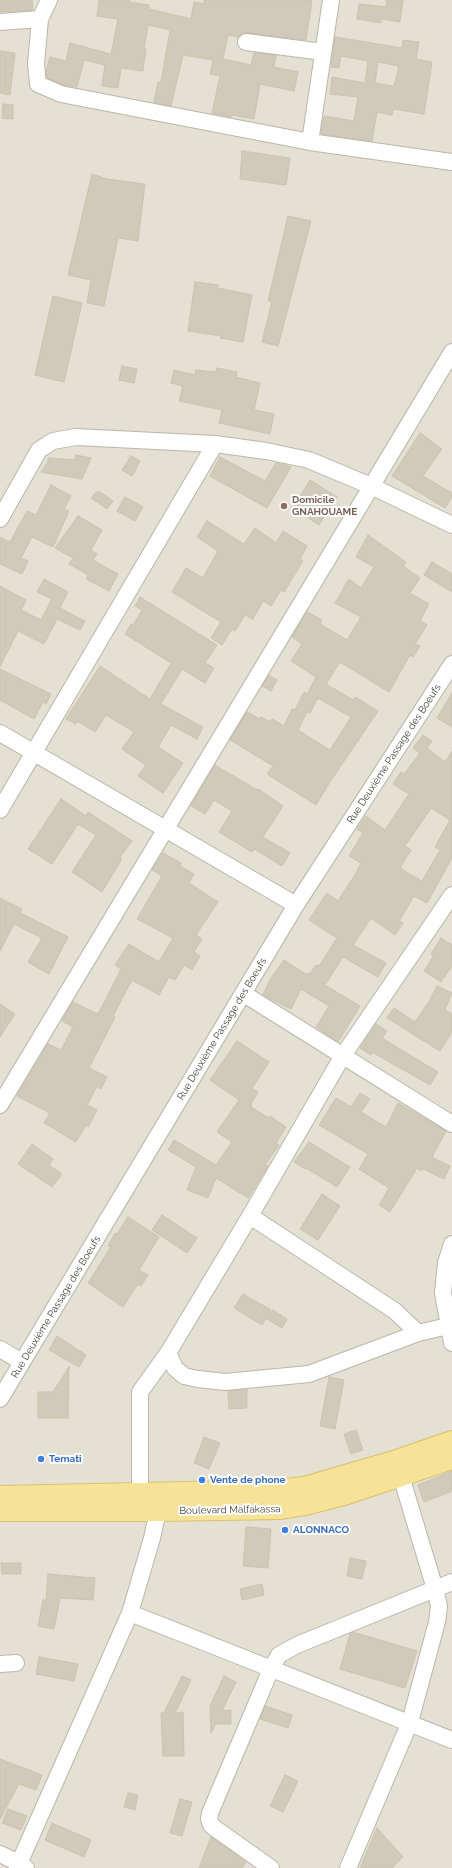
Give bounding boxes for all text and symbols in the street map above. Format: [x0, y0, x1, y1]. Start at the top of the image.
place label: Domicile GNAHOUAME [292, 494, 357, 518]
marker: Domicile GNAHOUAME [279, 501, 289, 511]
street label: Rue Deuxième Passage des Boeufs [344, 682, 444, 826]
street label: Rue Deuxième Passage des Boeufs [175, 956, 269, 1102]
street label: Rue Deuxième Passage des Boeufs [9, 1234, 103, 1380]
place label: Temati [49, 1453, 82, 1465]
marker: Temati [36, 1454, 46, 1464]
place label: Vente de phone [210, 1474, 286, 1486]
marker: Vente de phone [197, 1475, 207, 1485]
street label: Boulevard Malfakassa [179, 1503, 281, 1517]
place label: ALONNACO [293, 1524, 349, 1536]
marker: ALONNACO [280, 1525, 290, 1535]

